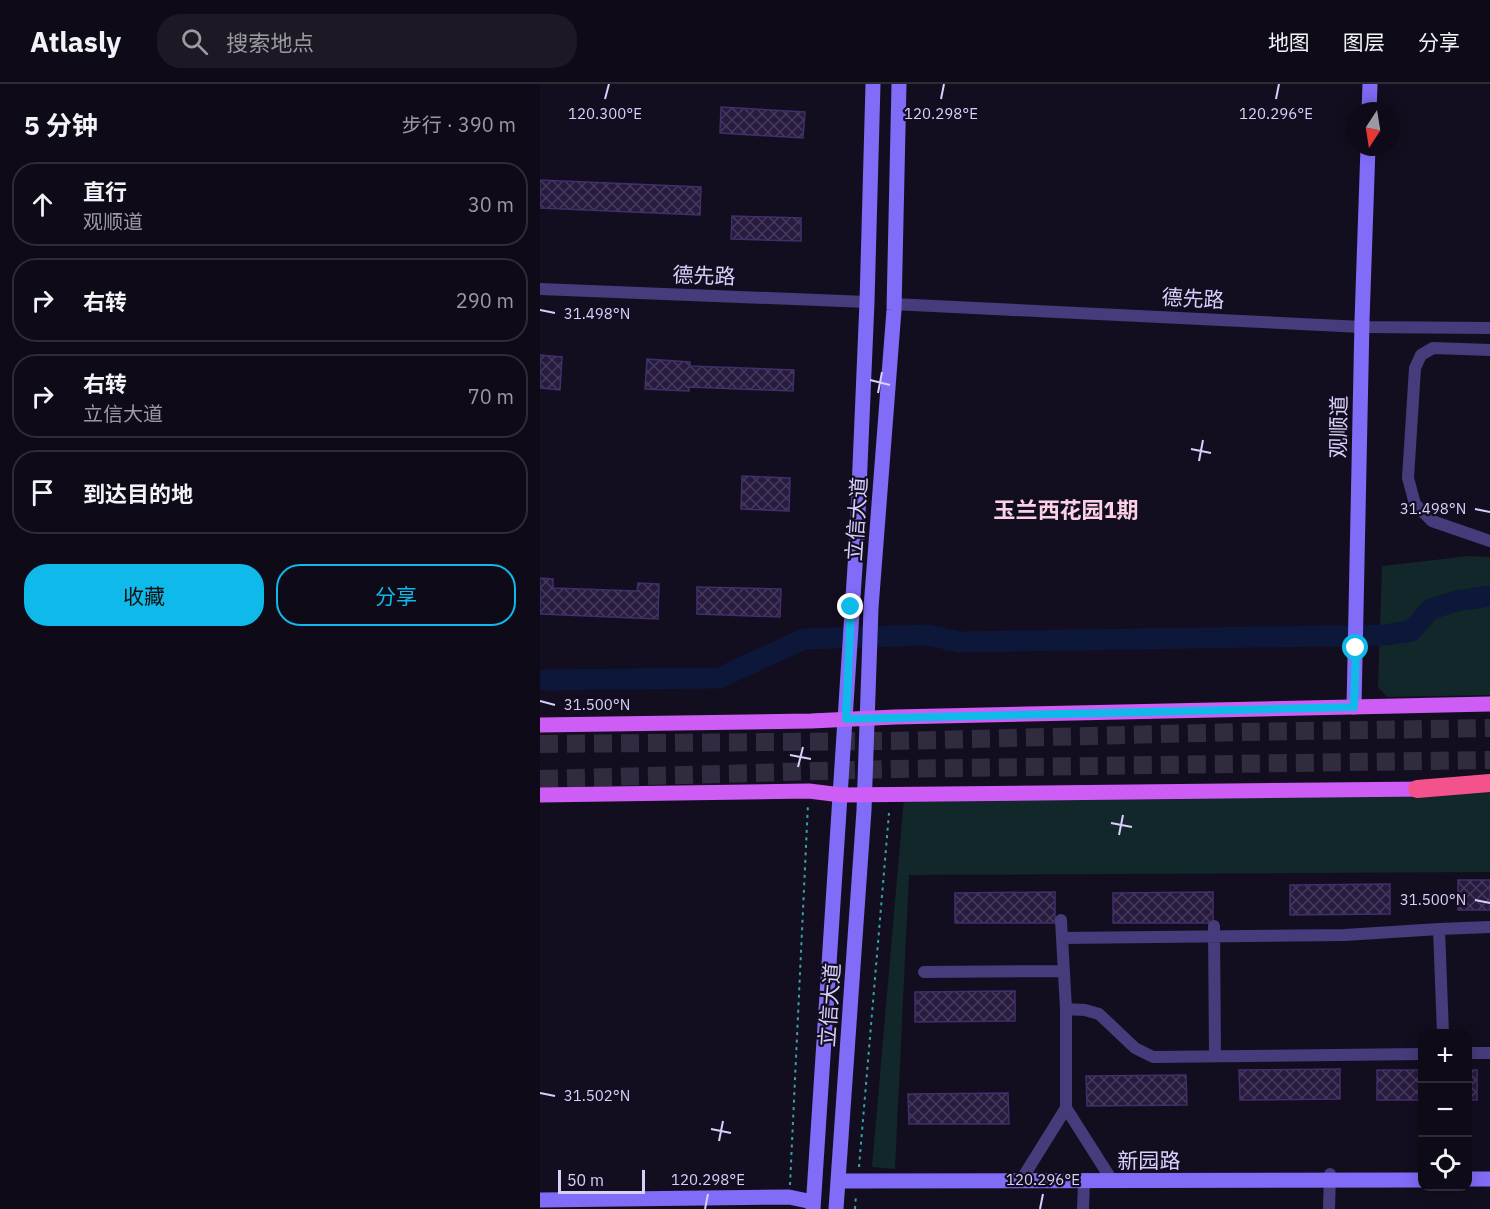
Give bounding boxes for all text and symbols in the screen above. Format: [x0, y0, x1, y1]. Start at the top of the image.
search box [157, 14, 577, 68]
text: Atlasly [30, 23, 121, 60]
icon: search [178, 25, 211, 58]
text: 搜索地点 [226, 28, 314, 57]
text: 地图 [1268, 28, 1310, 56]
text: 图层 [1343, 28, 1385, 56]
text: 分享 [1418, 28, 1460, 56]
north arrow [1346, 102, 1400, 156]
text: 120.300°E [568, 104, 642, 123]
text: 120.298°E [904, 104, 978, 123]
text: 120.296°E [1239, 104, 1313, 123]
text: 5 分钟 [24, 108, 98, 142]
text: 步行 · 390 m [402, 111, 516, 138]
text: 直行 [83, 177, 127, 206]
icon: ahead [26, 188, 59, 221]
text: 30 m [468, 191, 514, 218]
text: 观顺道 [83, 208, 143, 235]
street label: 德先路 [672, 260, 736, 290]
street label: 德先路 [1161, 282, 1225, 314]
icon: right [26, 284, 59, 317]
text: 右转 [83, 287, 127, 316]
text: 290 m [456, 287, 514, 314]
text: 31.498°N [564, 304, 630, 323]
text: 右转 [83, 369, 127, 398]
icon: right [26, 380, 59, 413]
text: 70 m [468, 383, 514, 410]
street label: 观顺道 [1323, 395, 1353, 459]
text: 立信大道 [83, 400, 163, 427]
icon: arrive [26, 476, 59, 509]
street label: 立信大道 [839, 476, 873, 562]
text: 到达目的地 [83, 479, 193, 508]
district label: 玉兰西花园1期 [993, 495, 1139, 524]
text: 31.498°N [1400, 499, 1466, 518]
button: 收藏 [24, 564, 264, 626]
button: 分享 [276, 564, 516, 626]
route end [837, 593, 863, 619]
route start [1342, 634, 1368, 660]
text: 31.500°N [564, 695, 630, 714]
text: 31.500°N [1400, 890, 1466, 909]
street label: 立信大道 [812, 962, 846, 1048]
map controls [1418, 1029, 1472, 1191]
button: + [1418, 1029, 1472, 1083]
button: − [1418, 1083, 1472, 1137]
text: 31.502°N [564, 1086, 630, 1105]
button: locate [1418, 1137, 1472, 1191]
street label: 新园路 [1118, 1146, 1181, 1174]
scale bar [558, 1167, 645, 1194]
text: 50 m [567, 1170, 604, 1190]
text: 120.298°E [671, 1170, 745, 1189]
text: 120.296°E [1006, 1170, 1080, 1189]

